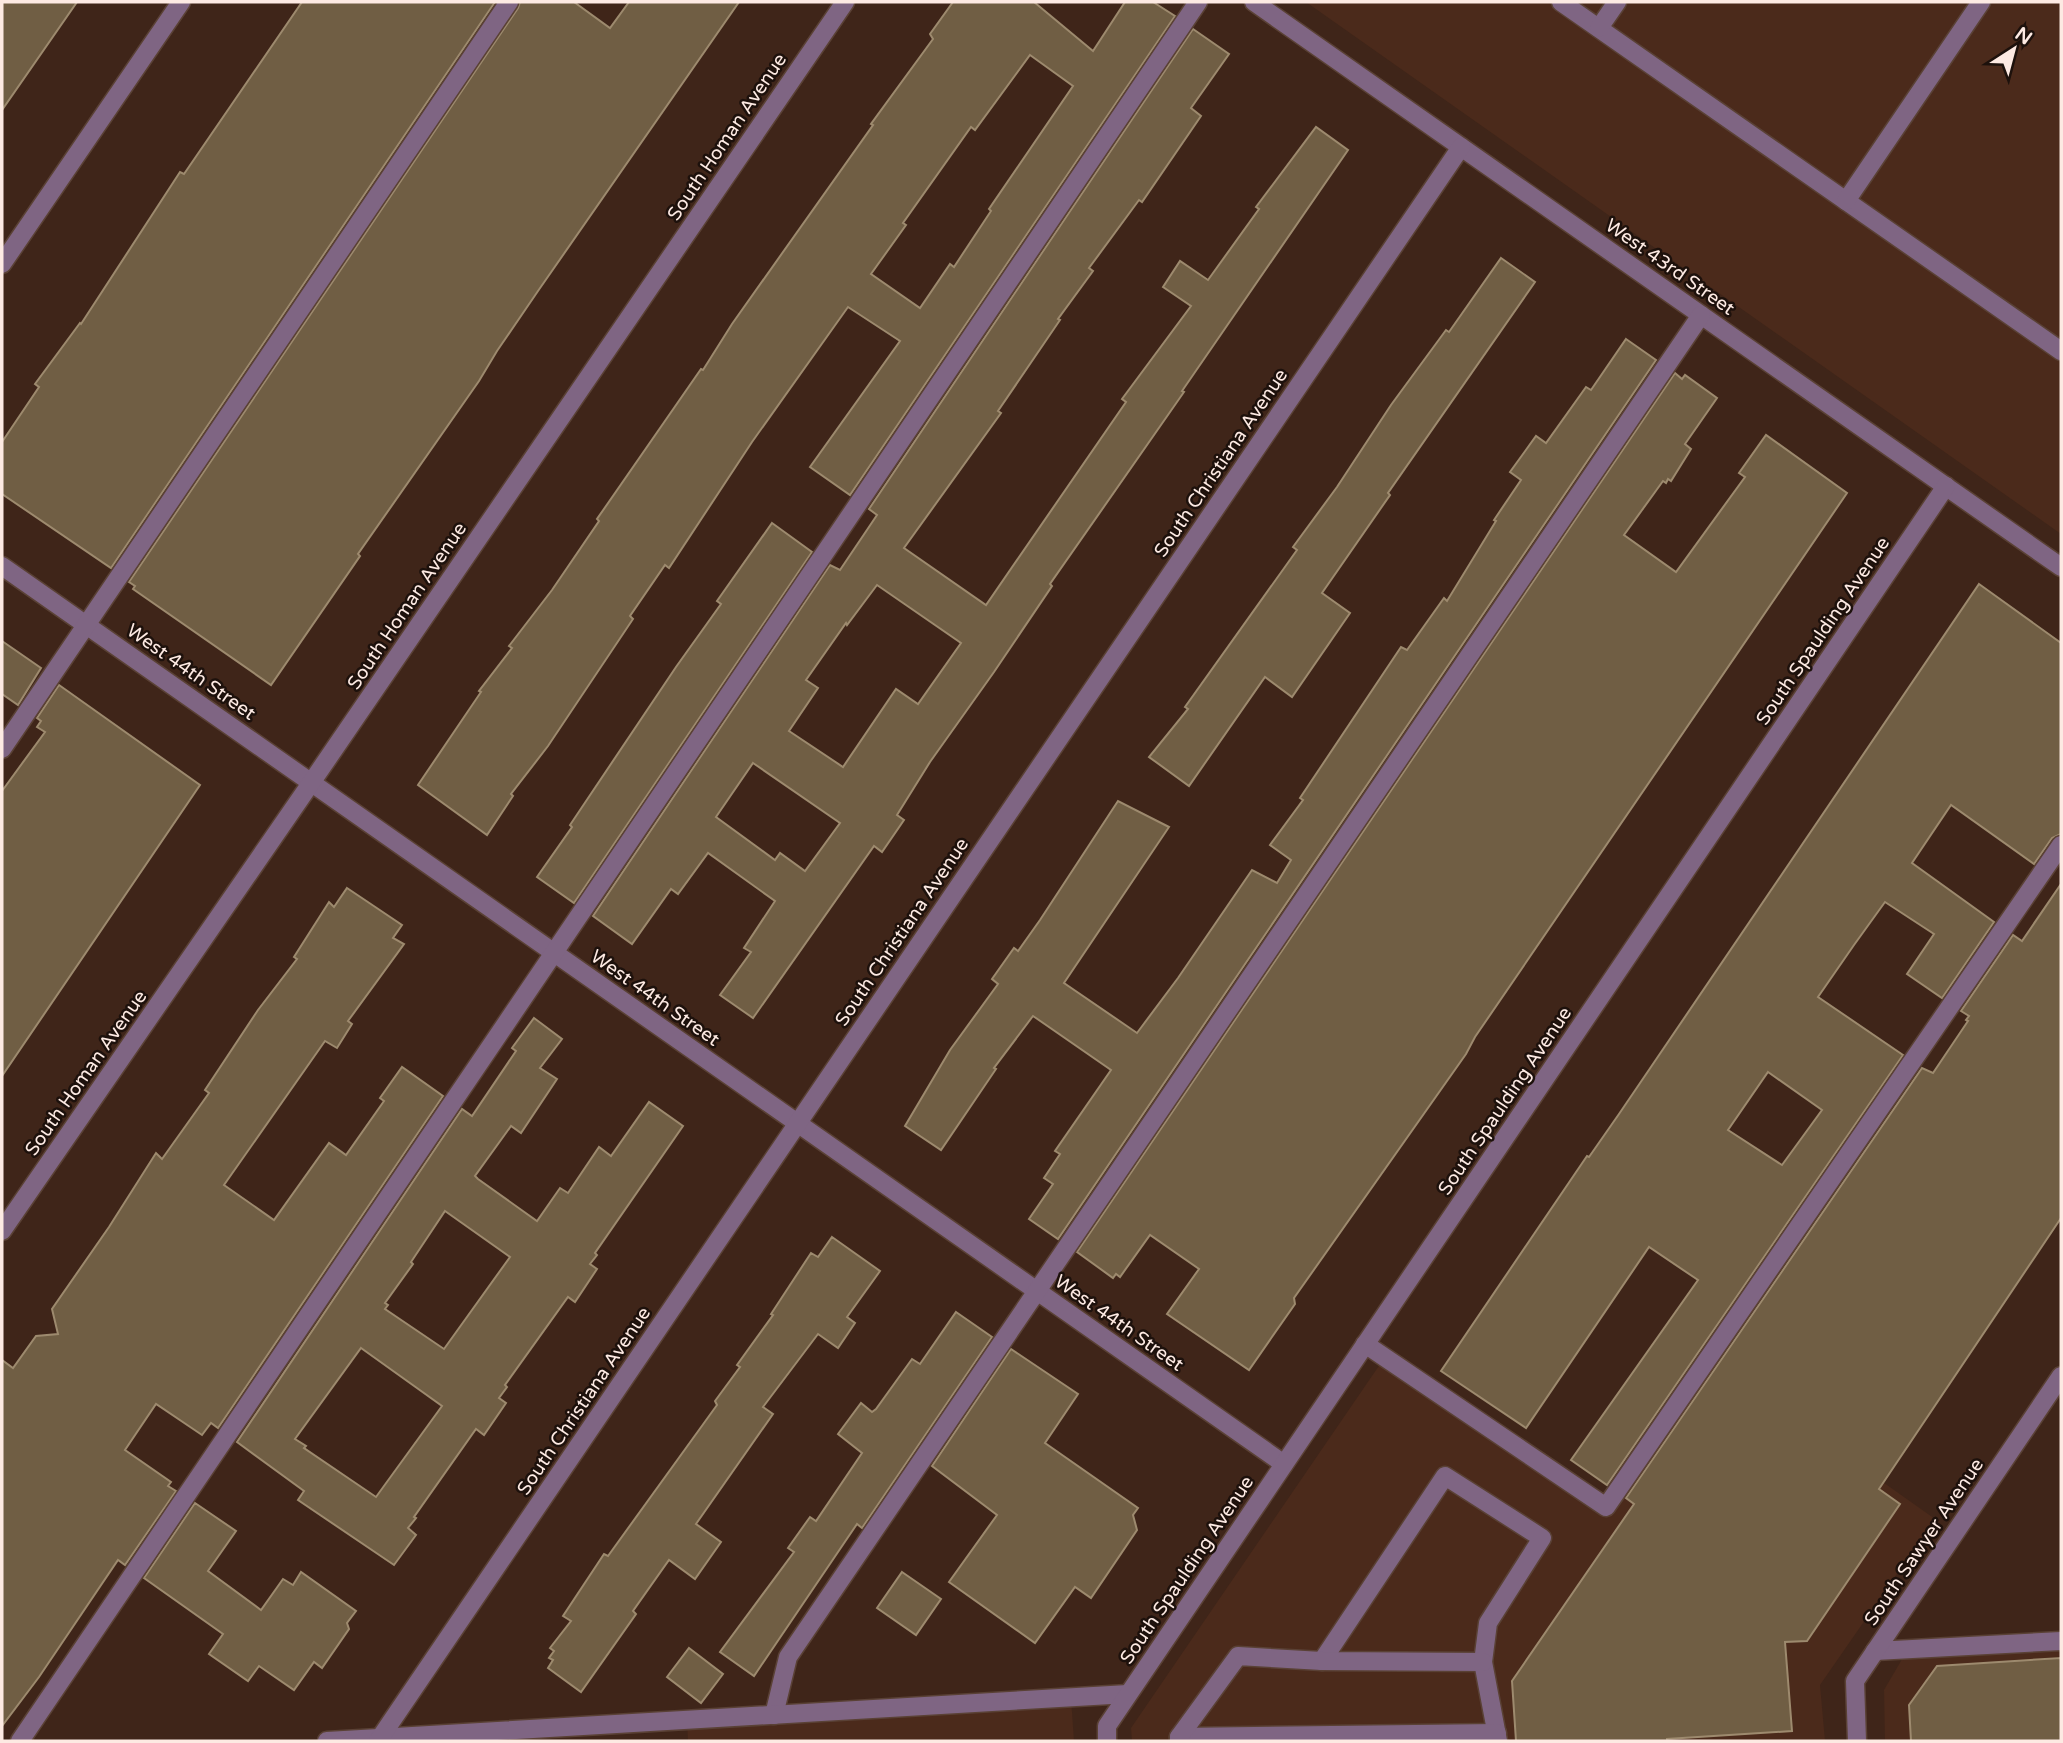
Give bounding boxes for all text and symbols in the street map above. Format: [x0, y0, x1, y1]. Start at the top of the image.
north arrow [1979, 14, 2049, 84]
text: N [2011, 23, 2036, 49]
street label: South Homan Avenue [663, 49, 791, 225]
street label: West 43rd Street [1601, 214, 1739, 320]
street label: South Christiana Avenue [1150, 365, 1292, 561]
street label: South Homan Avenue [343, 518, 471, 694]
street label: South Spaulding Avenue [1752, 533, 1894, 729]
street label: West 44th Street [122, 619, 260, 725]
street label: South Christiana Avenue [831, 834, 973, 1030]
street label: West 44th Street [586, 945, 724, 1051]
street label: South Homan Avenue [21, 986, 151, 1160]
street label: South Spaulding Avenue [1434, 1003, 1576, 1199]
street label: West 44th Street [1050, 1270, 1188, 1376]
street label: South Christiana Avenue [513, 1303, 655, 1499]
street label: South Sawyer Avenue [1860, 1454, 1988, 1630]
street label: South Spaulding Avenue [1116, 1472, 1258, 1668]

